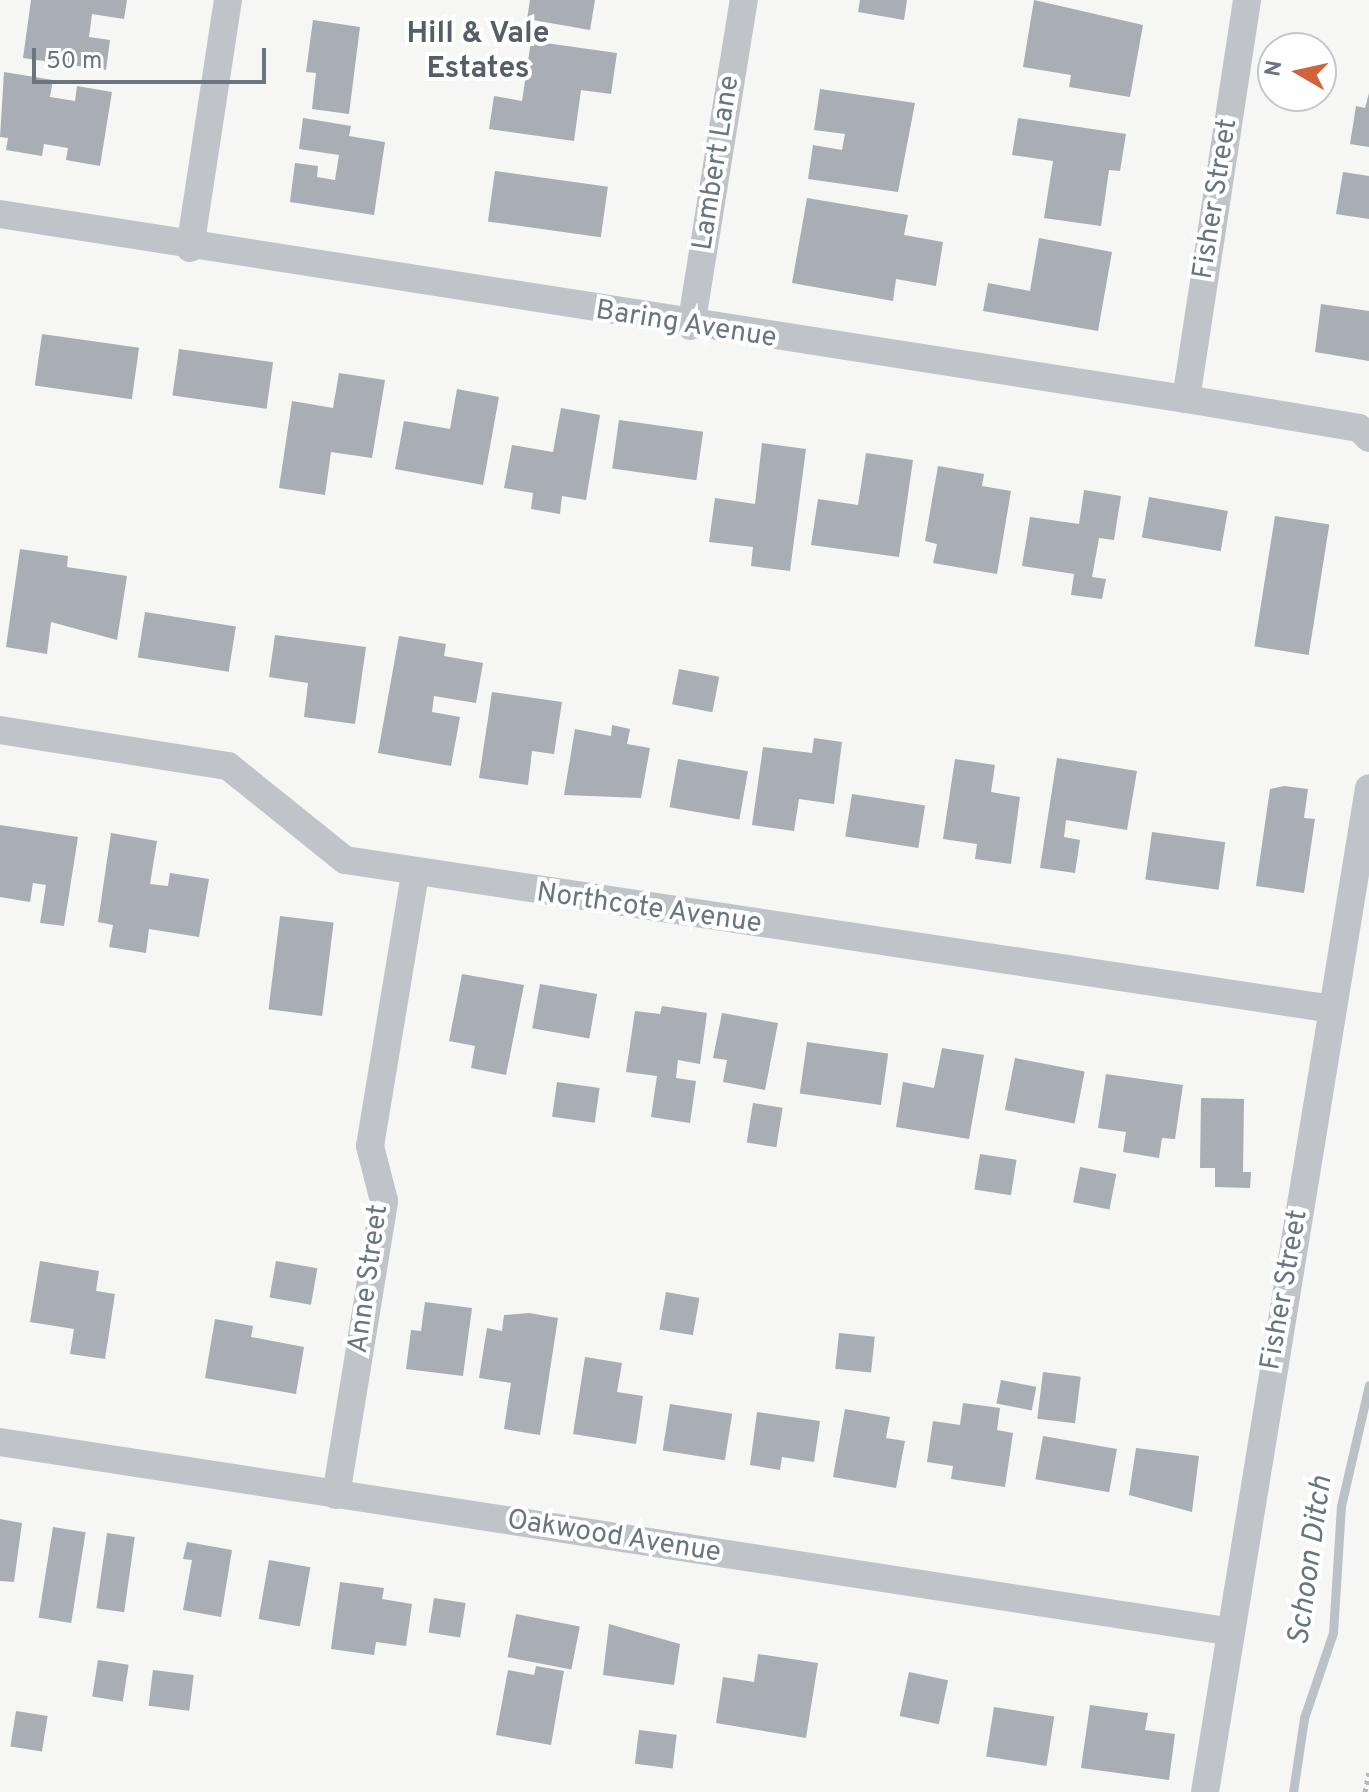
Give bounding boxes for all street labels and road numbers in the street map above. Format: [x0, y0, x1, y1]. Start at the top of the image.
street label: Lambert Lane [687, 73, 747, 253]
street label: Fisher Street [1187, 116, 1245, 282]
street label: Baring Avenue [593, 294, 779, 356]
street label: Northcote Avenue [534, 876, 764, 942]
street label: Anne Street [342, 1202, 396, 1356]
street label: Fisher Street [1254, 1207, 1316, 1373]
street label: Oakwood Avenue [504, 1503, 724, 1571]

